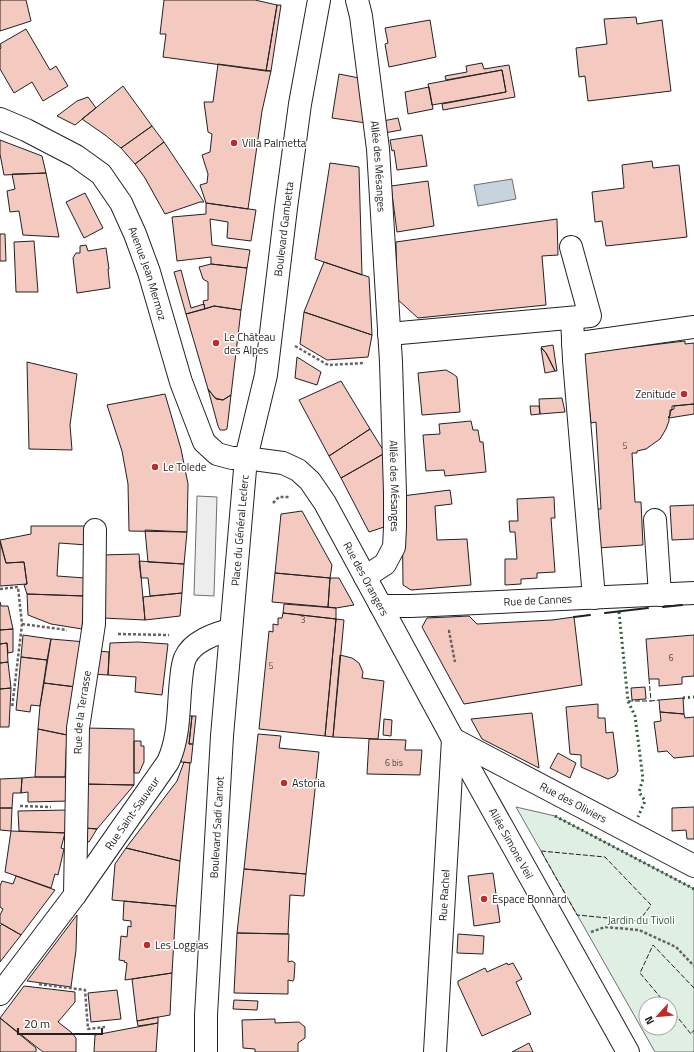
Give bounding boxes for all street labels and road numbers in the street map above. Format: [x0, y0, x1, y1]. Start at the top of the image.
street label: Allée des Mésanges [366, 120, 390, 213]
street label: Boulevard Gambetta [270, 180, 298, 277]
street label: Avenue Jean Mermoz [125, 224, 171, 322]
street label: Allée des Mésanges [385, 440, 403, 532]
street label: Place du Général Leclerc [227, 474, 253, 587]
street label: Rue des Orangers [339, 539, 393, 619]
street label: Rue de Cannes [503, 591, 572, 610]
street label: Rue de la Terrasse [70, 669, 95, 754]
street label: Rue Saint-Sauveur [101, 773, 164, 853]
street label: Boulevard Sadi Carnot [206, 776, 228, 879]
street label: Rue des Oliviers [537, 778, 610, 827]
street label: Allée Simone Veil [485, 805, 538, 882]
street label: Rue Rachel [435, 869, 453, 922]

